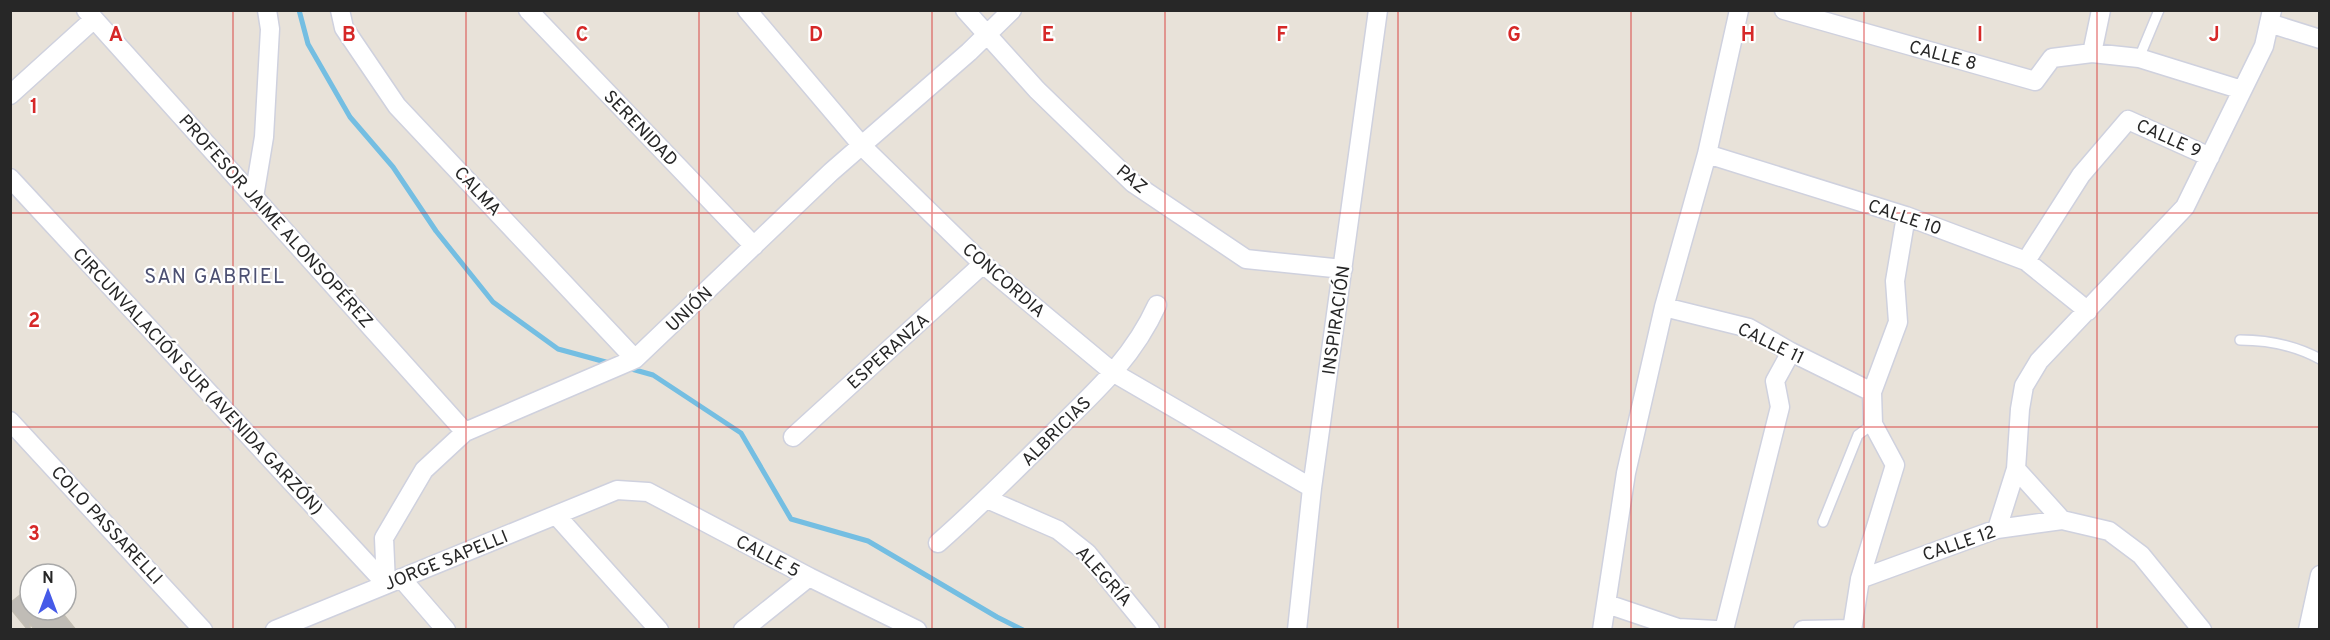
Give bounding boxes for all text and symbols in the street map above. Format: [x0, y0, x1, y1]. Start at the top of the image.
text: A [109, 23, 123, 49]
text: B [342, 23, 356, 49]
text: C [576, 23, 588, 49]
text: D [809, 23, 823, 49]
text: E [1042, 23, 1054, 49]
text: F [1276, 23, 1288, 49]
text: G [1507, 23, 1521, 49]
text: H [1741, 23, 1755, 49]
text: I [1977, 23, 1983, 49]
text: J [2208, 23, 2220, 49]
street label: CALLE 8 [1906, 36, 1979, 77]
street label: SERENIDAD [598, 86, 682, 172]
text: 1 [30, 95, 38, 121]
street label: PROFESOR JAIME ALONSOPÉREZ [173, 109, 379, 334]
street label: CALLE 9 [2132, 115, 2205, 164]
street label: PAZ [1111, 161, 1151, 200]
street label: CALMA [448, 162, 506, 222]
street label: CALLE 10 [1865, 195, 1944, 242]
street label: CONCORDIA [957, 239, 1049, 323]
street label: CIRCUNVALACIÓN SUR (AVENIDA GARZÓN) [67, 242, 329, 520]
street label: INSPIRACIÓN [1316, 264, 1357, 376]
district label: SAN GABRIEL [144, 265, 286, 291]
street label: UNIÓN [660, 281, 718, 338]
text: 2 [28, 309, 40, 335]
street label: ESPERANZA [843, 309, 935, 395]
street label: CALLE 11 [1733, 318, 1808, 370]
street label: ALBRICIAS [1017, 392, 1097, 472]
street label: COLO PASSARELLI [45, 462, 167, 590]
street label: CALLE 12 [1920, 521, 1999, 568]
text: 3 [28, 522, 40, 548]
street label: JORGE SAPELLI [381, 526, 512, 597]
street label: CALLE 5 [731, 531, 803, 584]
street label: ALEGRÍA [1070, 541, 1138, 612]
north arrow [18, 562, 78, 622]
text: N [42, 569, 54, 589]

